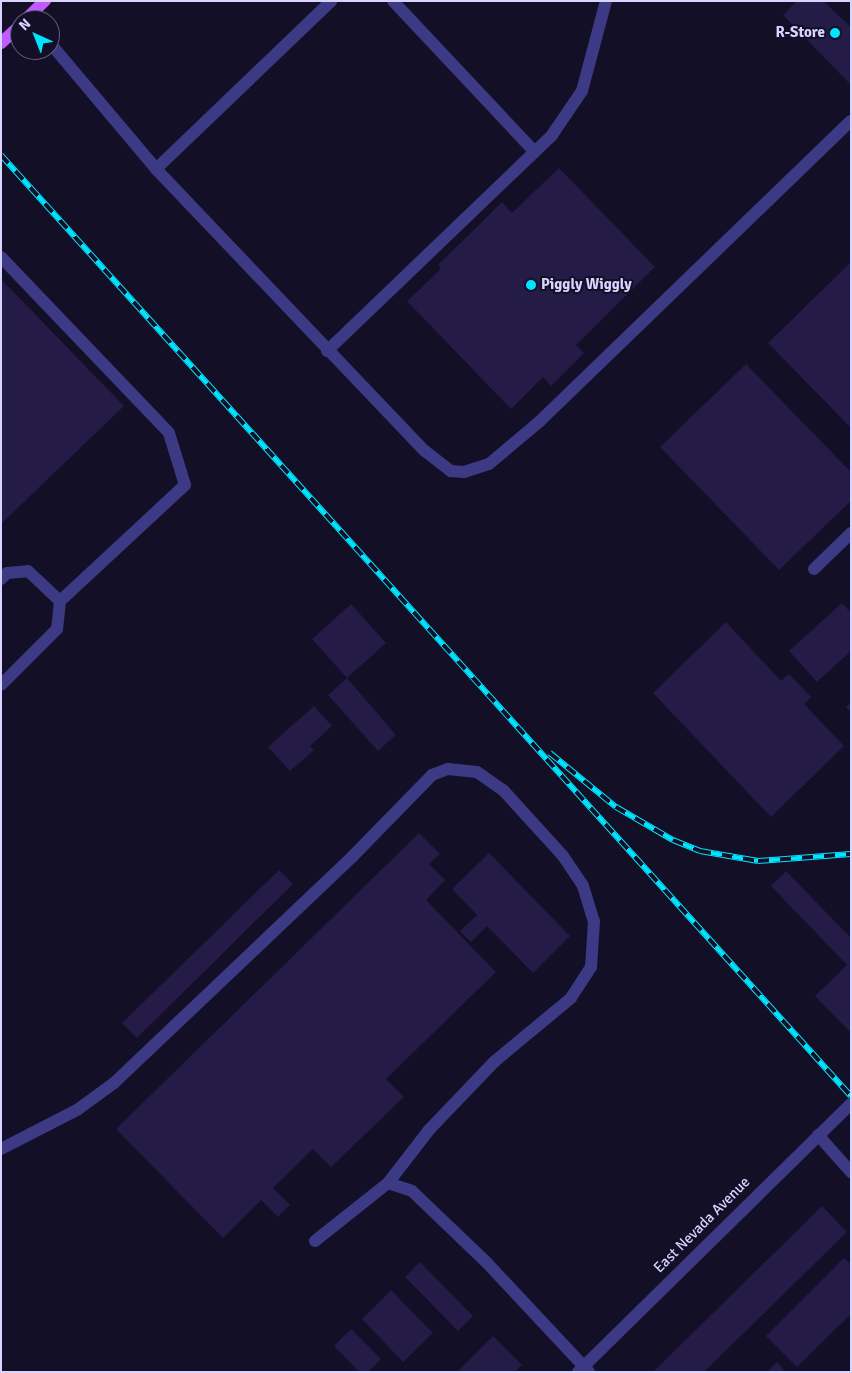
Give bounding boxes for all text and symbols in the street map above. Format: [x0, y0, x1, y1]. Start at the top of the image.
north arrow [10, 10, 60, 60]
text: N [16, 15, 34, 34]
place label: R-Store [775, 24, 825, 42]
marker: R-Store [829, 27, 841, 39]
place label: Piggly Wiggly [541, 276, 632, 294]
marker: Piggly Wiggly [525, 279, 537, 291]
street label: East Nevada Avenue [650, 1173, 754, 1277]

